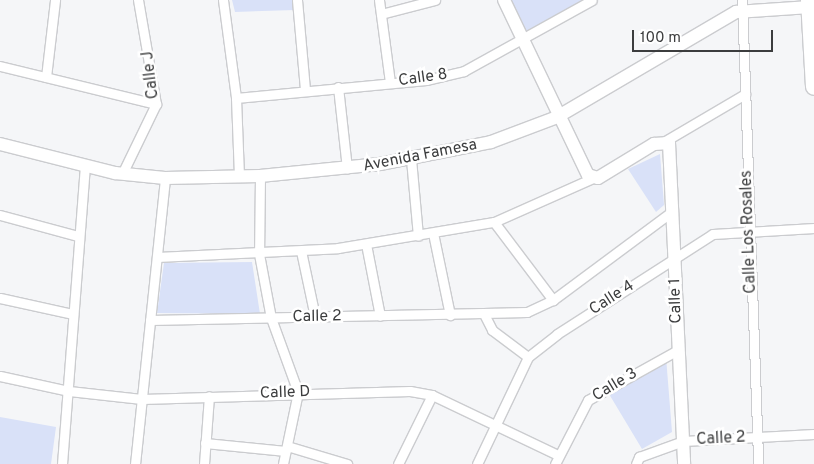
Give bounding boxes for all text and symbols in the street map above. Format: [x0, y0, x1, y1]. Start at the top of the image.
scale bar [634, 20, 775, 52]
text: 100 m [640, 29, 681, 48]
street label: Calle J [139, 50, 163, 100]
street label: Calle 8 [397, 65, 449, 91]
street label: Avenida Famesa [361, 136, 479, 176]
street label: Calle Los Rosales [737, 170, 761, 294]
street label: Calle 4 [586, 276, 638, 320]
street label: Calle 1 [666, 278, 686, 324]
street label: Calle 2 [292, 307, 342, 327]
street label: Calle 3 [589, 364, 641, 406]
street label: Calle D [259, 383, 311, 403]
street label: Calle 2 [696, 428, 746, 450]

